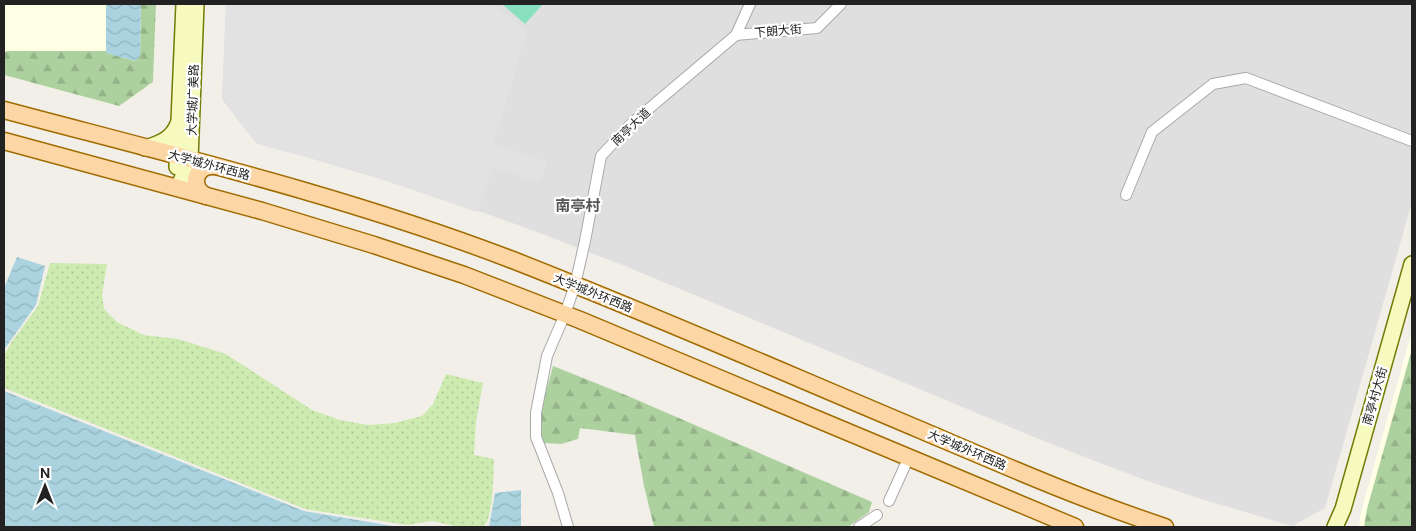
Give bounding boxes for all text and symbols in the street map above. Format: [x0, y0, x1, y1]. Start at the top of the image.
street label: 下朗大街 [753, 21, 803, 41]
street label: 大学城广美路 [184, 64, 202, 136]
street label: 南亭大道 [608, 105, 654, 149]
street label: 大学城外环西路 [166, 146, 252, 184]
district label: 南亭村 [555, 196, 601, 216]
street label: 大学城外环西路 [551, 270, 635, 316]
street label: 南亭村大街 [1359, 365, 1391, 427]
street label: 大学城外环西路 [925, 426, 1009, 474]
north arrow [20, 461, 70, 511]
text: N [40, 464, 50, 482]

